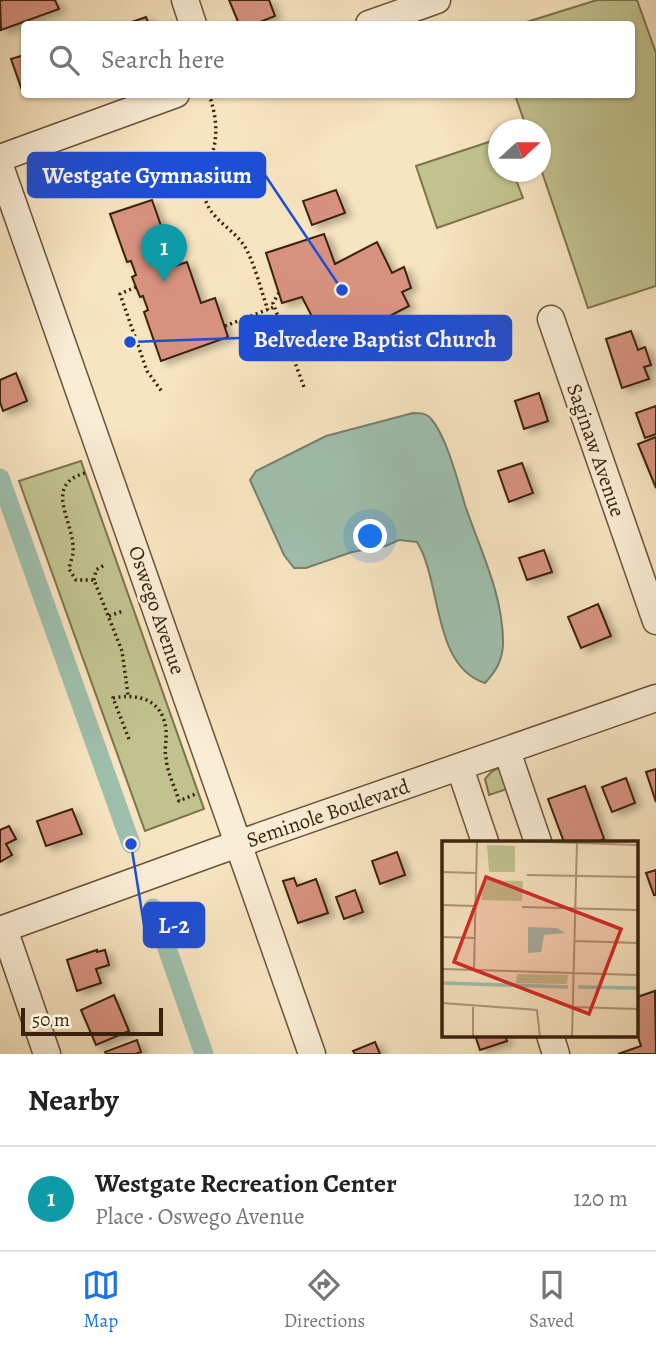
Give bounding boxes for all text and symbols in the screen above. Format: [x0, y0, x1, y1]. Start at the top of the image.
search box [21, 21, 635, 98]
icon: search [45, 41, 83, 79]
text: Search here [101, 42, 225, 77]
north arrow [488, 119, 551, 182]
callout: Westgate Gymnasium [28, 153, 265, 197]
text: Westgate Gymnasium [41, 160, 252, 191]
pin: 1 [141, 224, 187, 282]
callout: Belvedere Baptist Church [240, 316, 511, 360]
text: Belvedere Baptist Church [254, 324, 496, 355]
street label: Saginaw Avenue [560, 380, 632, 520]
your location [353, 519, 387, 553]
street label: Oswego Avenue [122, 542, 192, 678]
street label: Seminole Boulevard [243, 772, 414, 854]
inset map [442, 841, 638, 1036]
callout: L-2 [144, 903, 204, 947]
text: L-2 [158, 910, 190, 941]
scale bar [21, 1005, 163, 1037]
text: 50 m [32, 1007, 70, 1033]
text: Nearby [28, 1080, 119, 1120]
text: Westgate Recreation Center [95, 1166, 397, 1201]
text: 1 [47, 1183, 55, 1214]
text: 120 m [573, 1183, 628, 1214]
text: Place · Oswego Avenue [95, 1201, 304, 1232]
tab: Map [82, 1266, 120, 1334]
tab: Directions [284, 1266, 365, 1334]
tab: Saved [529, 1266, 574, 1334]

